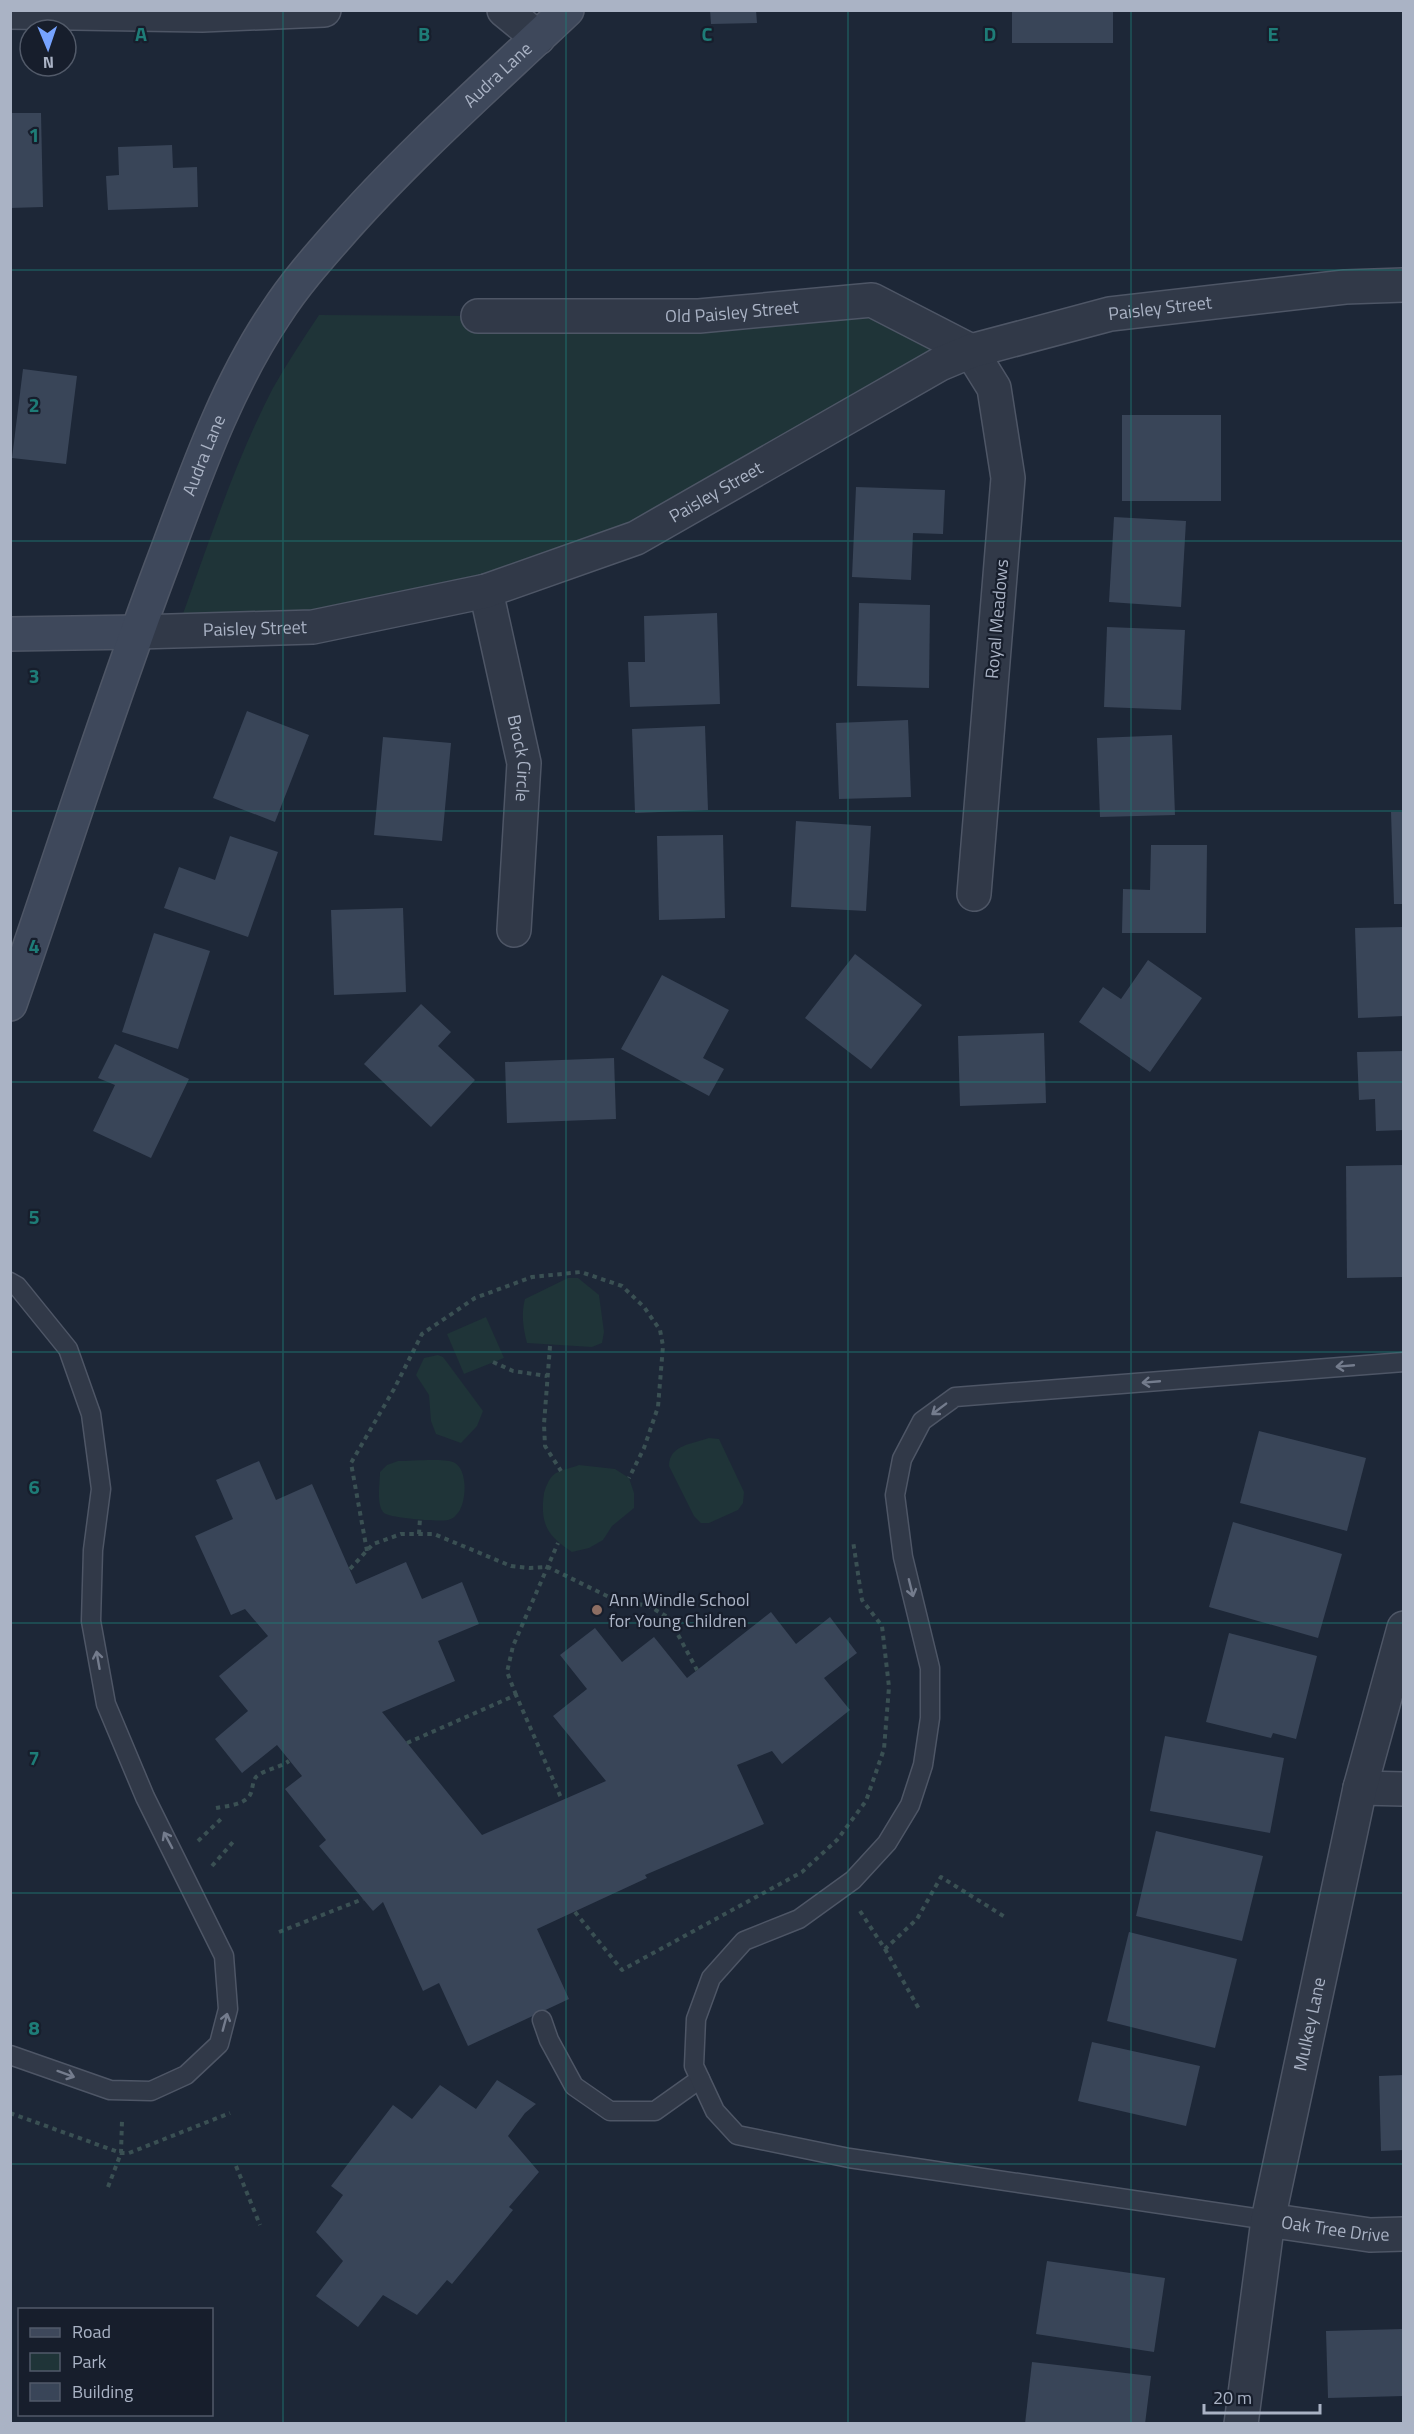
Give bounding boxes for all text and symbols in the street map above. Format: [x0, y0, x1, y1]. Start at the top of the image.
north arrow [18, 18, 78, 78]
text: A [135, 18, 147, 49]
text: B [418, 18, 430, 49]
text: C [702, 18, 713, 49]
text: D [984, 18, 996, 49]
text: E [1267, 18, 1279, 49]
street label: Audra Lane [457, 35, 538, 113]
text: N [43, 51, 54, 75]
text: 1 [28, 119, 40, 150]
street label: Paisley Street [1107, 288, 1214, 327]
street label: Old Paisley Street [665, 293, 800, 329]
text: 2 [28, 389, 40, 420]
street label: Audra Lane [175, 410, 232, 500]
street label: Paisley Street [664, 454, 768, 529]
street label: Royal Meadows [978, 558, 1015, 680]
street label: Paisley Street [202, 613, 308, 643]
text: 3 [28, 660, 40, 691]
street label: Brock Circle [501, 712, 538, 803]
text: 4 [28, 930, 40, 961]
text: 5 [28, 1201, 40, 1232]
one-way arrow [1336, 1361, 1356, 1372]
one-way arrow [1141, 1377, 1161, 1388]
one-way arrow [932, 1403, 948, 1415]
text: 6 [28, 1471, 40, 1502]
one-way arrow [905, 1578, 917, 1597]
place label: Ann Windle School for Young Children [609, 1586, 750, 1634]
marker: Ann Windle School for Young Children [590, 1603, 604, 1617]
one-way arrow [92, 1650, 103, 1670]
text: 7 [28, 1742, 40, 1773]
one-way arrow [162, 1832, 173, 1850]
street label: Mulkey Lane [1286, 1975, 1332, 2073]
text: 8 [28, 2012, 40, 2043]
one-way arrow [220, 2013, 231, 2032]
one-way arrow [56, 2070, 75, 2081]
street label: Oak Tree Drive [1279, 2208, 1390, 2248]
legend [18, 2308, 213, 2416]
text: Road [72, 2318, 111, 2345]
text: Park [72, 2348, 107, 2375]
scale bar [1204, 2377, 1320, 2415]
text: Building [72, 2378, 133, 2405]
text: 20 m [1213, 2384, 1252, 2411]

